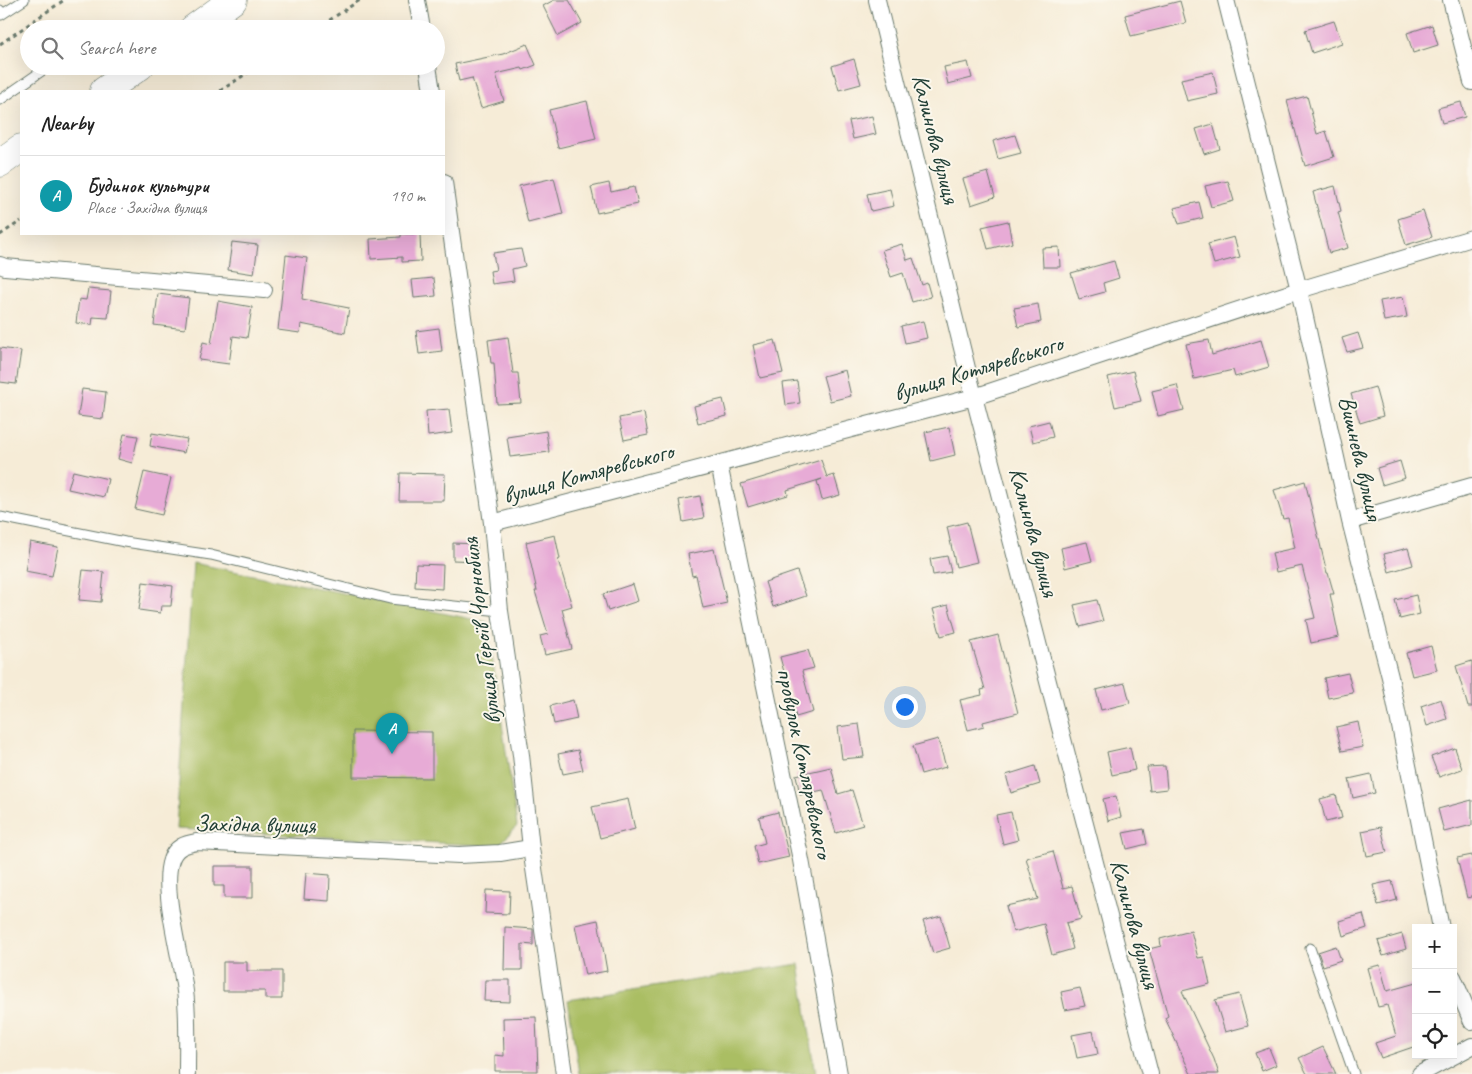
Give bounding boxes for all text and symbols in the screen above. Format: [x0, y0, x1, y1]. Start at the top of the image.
search box [20, 20, 445, 75]
icon: search [38, 34, 66, 62]
text: Search here [78, 36, 155, 60]
street label: Калинова вулиця [905, 71, 967, 208]
text: Nearby [40, 110, 93, 136]
text: Будинок культури [87, 174, 209, 198]
text: A [52, 186, 60, 206]
text: 190 m [391, 186, 425, 206]
text: Place · Західна вулиця [87, 198, 207, 218]
street label: вулиця Котляревського [890, 327, 1069, 408]
street label: Вишнева вулиця [1332, 393, 1390, 525]
street label: вулиця Котляревського [500, 435, 679, 510]
street label: Калинова вулиця [1002, 464, 1066, 601]
street label: вулиця Героїв Чорнобиля [454, 535, 507, 726]
street label: провулок Котляревського [770, 665, 840, 863]
your location [892, 694, 918, 720]
pin: A [376, 713, 408, 754]
street label: Західна вулиця [194, 808, 317, 840]
street label: Калинова вулиця [1103, 856, 1167, 993]
map controls [1412, 924, 1457, 1059]
button: + [1412, 924, 1457, 969]
button: − [1412, 969, 1457, 1014]
button: locate [1412, 1014, 1457, 1059]

